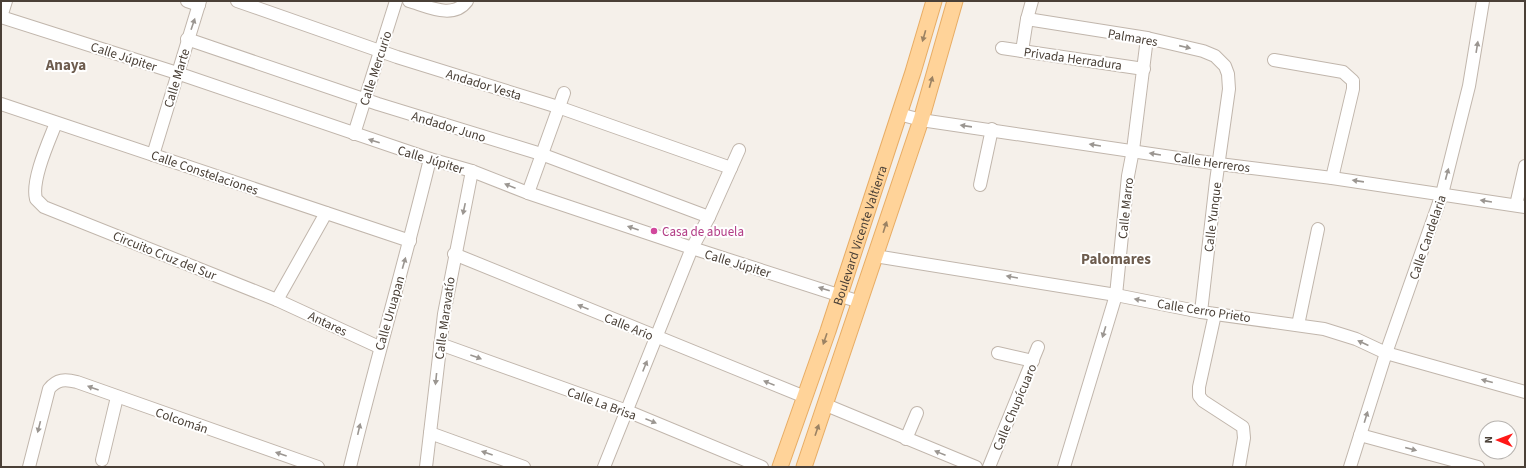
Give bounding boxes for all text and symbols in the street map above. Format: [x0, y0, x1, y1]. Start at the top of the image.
one-way arrow [190, 17, 196, 29]
street label: Palmares [1107, 25, 1160, 51]
street label: Calle Mercurio [355, 29, 397, 108]
one-way arrow [921, 31, 927, 43]
street label: Calle Júpiter [88, 38, 160, 76]
one-way arrow [1474, 41, 1480, 53]
street label: Privada Herradura [1023, 43, 1123, 75]
one-way arrow [1179, 45, 1191, 51]
street label: Calle Marte [159, 47, 194, 110]
district label: Anaya [45, 55, 86, 76]
street label: Andador Vesta [444, 65, 524, 105]
one-way arrow [928, 76, 934, 88]
street label: Andador Juno [409, 107, 488, 147]
one-way arrow [960, 123, 972, 129]
one-way arrow [367, 138, 379, 144]
street label: Calle Júpiter [395, 141, 467, 179]
one-way arrow [1089, 142, 1101, 148]
street label: Calle Constelaciones [149, 146, 261, 200]
street label: Calle Herreros [1173, 149, 1252, 177]
one-way arrow [1149, 151, 1161, 157]
street label: Boulevard Vicente Valtierra [829, 163, 892, 308]
one-way arrow [1445, 167, 1451, 180]
street label: Calle Marro [1114, 177, 1138, 240]
one-way arrow [1352, 178, 1364, 184]
street label: Calle Yunque [1200, 181, 1226, 253]
one-way arrow [505, 183, 516, 189]
street label: Calle Candelaria [1405, 193, 1451, 282]
one-way arrow [1480, 198, 1493, 204]
one-way arrow [460, 203, 466, 215]
one-way arrow [882, 221, 888, 233]
place label: Casa de abuela [662, 223, 744, 241]
one-way arrow [627, 225, 639, 231]
marker: Casa de abuela [649, 226, 659, 236]
street label: Circuito Cruz del Sur [110, 227, 220, 285]
street label: Calle Júpiter [702, 245, 774, 283]
district label: Palomares [1081, 249, 1151, 270]
one-way arrow [401, 257, 407, 269]
street label: Calle Uruapan [371, 274, 409, 353]
one-way arrow [1006, 274, 1018, 280]
street label: Calle Maravatío [430, 276, 460, 361]
one-way arrow [817, 286, 829, 292]
street label: Calle Cerro Prieto [1156, 295, 1252, 327]
one-way arrow [1134, 296, 1146, 302]
one-way arrow [577, 304, 589, 310]
street label: Antares [305, 307, 351, 341]
street label: Calle Ario [601, 309, 656, 345]
one-way arrow [1101, 327, 1107, 339]
one-way arrow [822, 333, 828, 345]
one-way arrow [1358, 340, 1369, 346]
one-way arrow [471, 354, 483, 360]
one-way arrow [642, 360, 648, 372]
street label: Calle Chupícuaro [989, 361, 1041, 454]
one-way arrow [433, 373, 439, 385]
one-way arrow [1481, 378, 1493, 384]
one-way arrow [762, 379, 774, 385]
street label: Calle La Brisa [565, 383, 639, 425]
one-way arrow [86, 385, 98, 391]
street label: Colcomán [153, 403, 211, 438]
one-way arrow [1363, 410, 1369, 422]
one-way arrow [646, 418, 657, 424]
north arrow [1478, 420, 1518, 460]
one-way arrow [36, 421, 42, 433]
one-way arrow [357, 423, 363, 435]
one-way arrow [814, 424, 820, 436]
text: N [1481, 436, 1496, 444]
one-way arrow [1406, 446, 1418, 452]
one-way arrow [933, 449, 945, 455]
one-way arrow [481, 450, 493, 456]
one-way arrow [275, 451, 287, 457]

